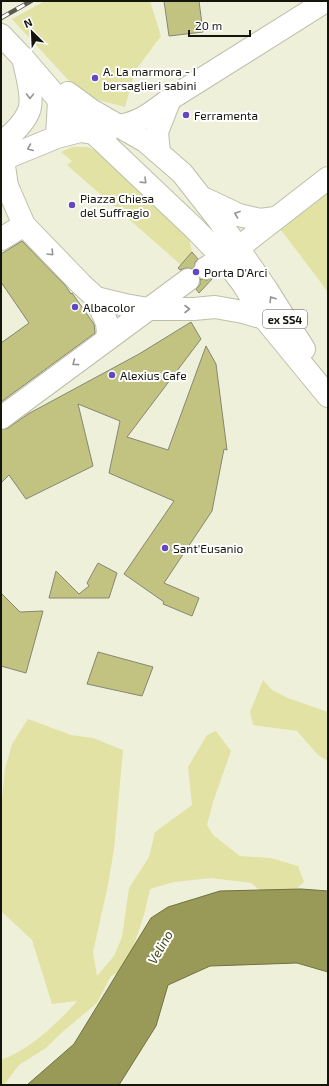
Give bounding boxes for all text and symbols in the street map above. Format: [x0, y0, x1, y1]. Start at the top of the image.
north arrow [12, 12, 52, 52]
scale bar [189, 12, 250, 38]
text: N [21, 15, 34, 30]
text: 20 m [195, 18, 222, 32]
place label: A. La marmora - I bersaglieri sabini [103, 64, 196, 92]
marker: A. La marmora - I bersaglieri sabini [90, 73, 100, 83]
one-way arrow [26, 93, 34, 99]
place label: Ferramenta [194, 108, 258, 122]
marker: Ferramenta [181, 110, 191, 120]
one-way arrow [27, 143, 34, 151]
one-way arrow [139, 176, 147, 183]
place label: Piazza Chiesa del Suffragio [80, 191, 154, 219]
marker: Piazza Chiesa del Suffragio [67, 200, 77, 210]
one-way arrow [234, 210, 241, 218]
one-way arrow [46, 248, 54, 256]
place label: Porta D'Arci [204, 265, 267, 279]
marker: Porta D'Arci [191, 267, 201, 277]
one-way arrow [270, 296, 277, 303]
place label: Albacolor [83, 300, 135, 314]
marker: Albacolor [70, 302, 80, 312]
one-way arrow [184, 305, 190, 313]
road number: ex SS4 [263, 310, 307, 328]
one-way arrow [73, 358, 80, 365]
place label: Alexius Cafe [120, 368, 187, 382]
marker: Alexius Cafe [107, 370, 117, 380]
place label: Sant'Eusanio [173, 541, 244, 555]
marker: Sant'Eusanio [160, 543, 170, 553]
water label: Velino [144, 927, 176, 967]

